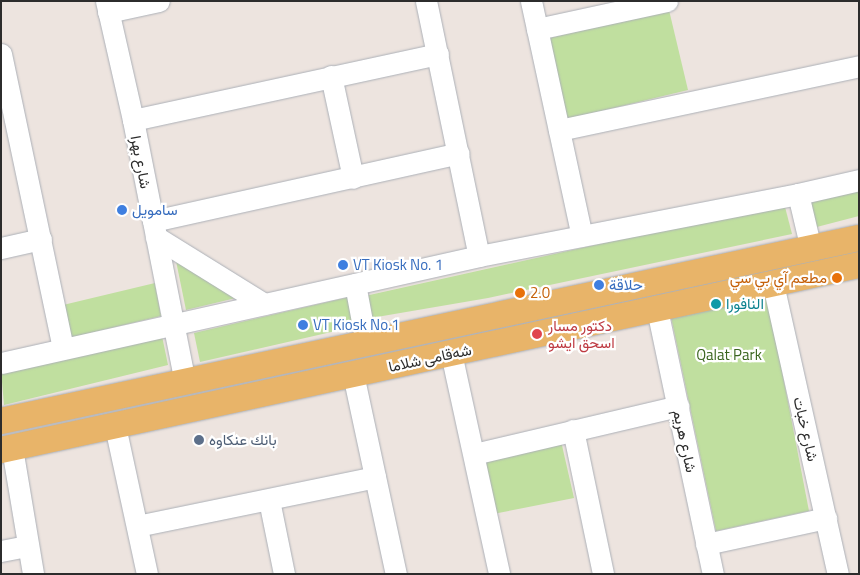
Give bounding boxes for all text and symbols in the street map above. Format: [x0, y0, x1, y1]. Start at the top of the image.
street label: شارع بهرا [127, 134, 155, 190]
place label: سامويل [132, 201, 178, 219]
marker: سامويل [116, 204, 128, 216]
place label: VT Kiosk No. 1 [353, 256, 443, 274]
marker: VT Kiosk No. 1 [337, 259, 349, 271]
place label: مطعم آي بي سي [730, 269, 827, 287]
marker: مطعم آي بي سي [831, 272, 843, 284]
place label: حلاقة [609, 276, 643, 294]
marker: حلاقة [593, 279, 605, 291]
place label: 2.0 [530, 284, 550, 302]
marker: 2.0 [514, 287, 526, 299]
place label: النافورا [726, 295, 764, 313]
marker: النافورا [710, 298, 722, 310]
place label: VT Kiosk No.1 [313, 316, 400, 334]
place label: دكتور مسار اسحق ايشو [548, 316, 615, 351]
marker: VT Kiosk No.1 [297, 319, 309, 331]
marker: دكتور مسار اسحق ايشو [530, 327, 544, 341]
street label: شەقامی شلاما [387, 340, 473, 376]
park label: Qalat Park [696, 346, 762, 364]
street label: شارع خبات [790, 395, 822, 463]
street label: شارع هريم [670, 408, 700, 474]
place label: بانك عنكاوه [209, 431, 277, 449]
marker: بانك عنكاوه [193, 434, 205, 446]

